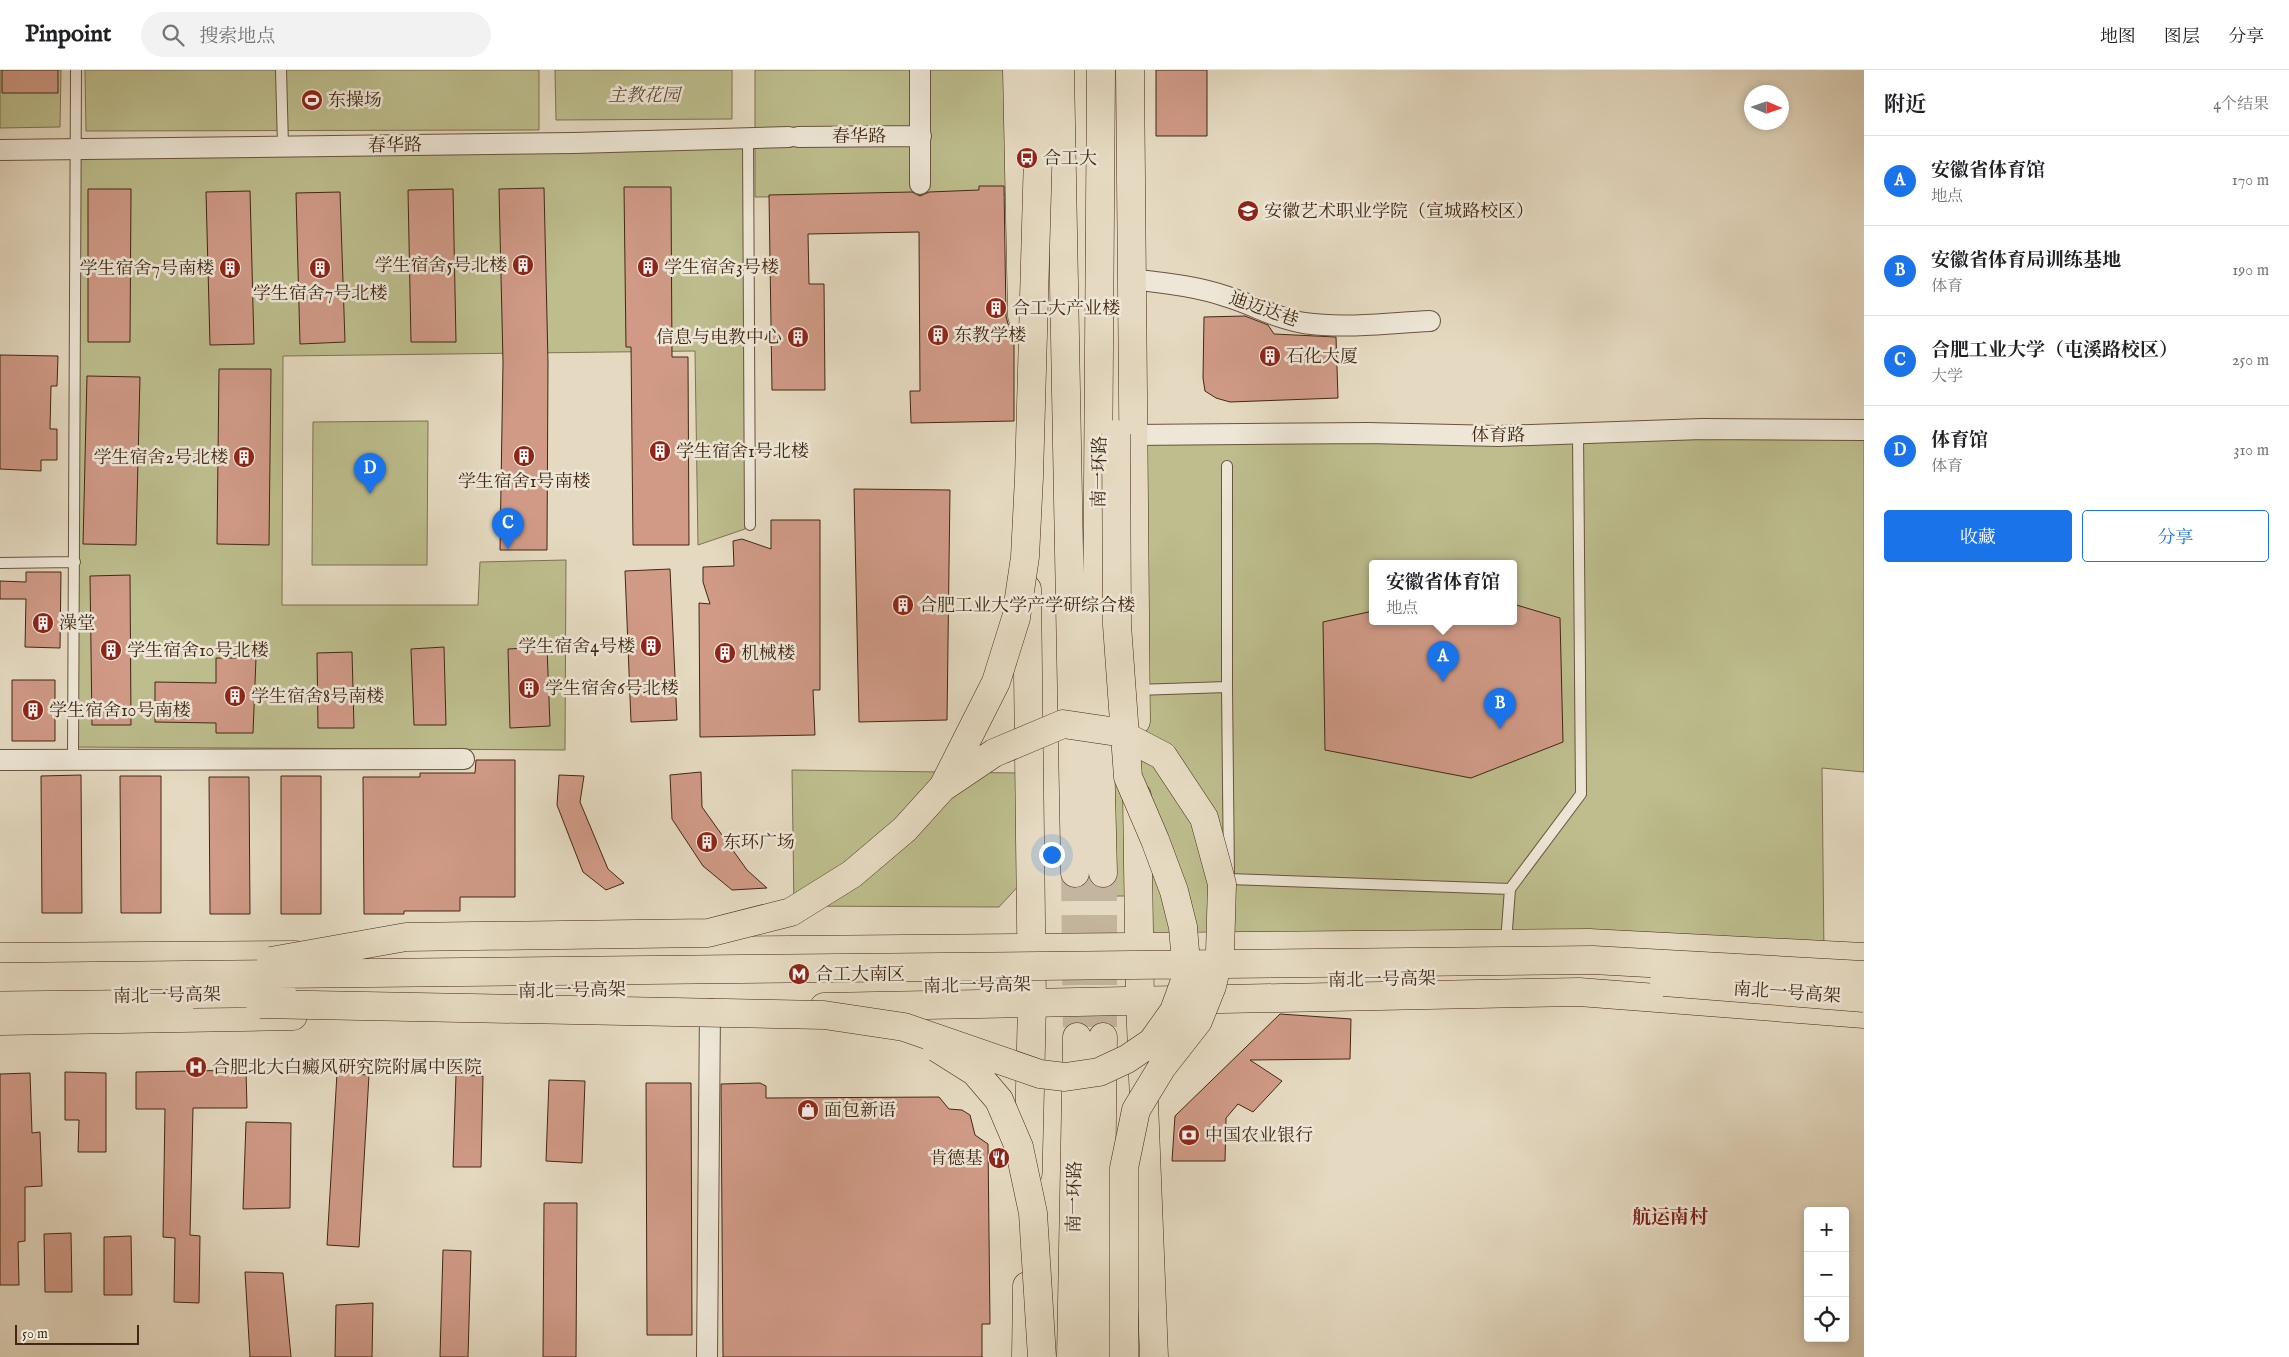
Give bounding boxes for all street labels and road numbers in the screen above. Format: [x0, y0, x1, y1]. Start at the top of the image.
street label: 春华路 [832, 126, 886, 149]
street label: 春华路 [368, 135, 422, 158]
street label: 迪迈达巷 [1226, 288, 1301, 333]
street label: 体育路 [1471, 425, 1525, 448]
street label: 南一环路 [1088, 436, 1113, 508]
street label: 南北一号高架 [1328, 968, 1436, 993]
street label: 南北一号高架 [923, 974, 1031, 999]
street label: 南北一号高架 [1732, 978, 1842, 1009]
street label: 南北一号高架 [518, 979, 626, 1004]
street label: 南北一号高架 [113, 984, 221, 1009]
street label: 南一环路 [1063, 1161, 1088, 1233]

